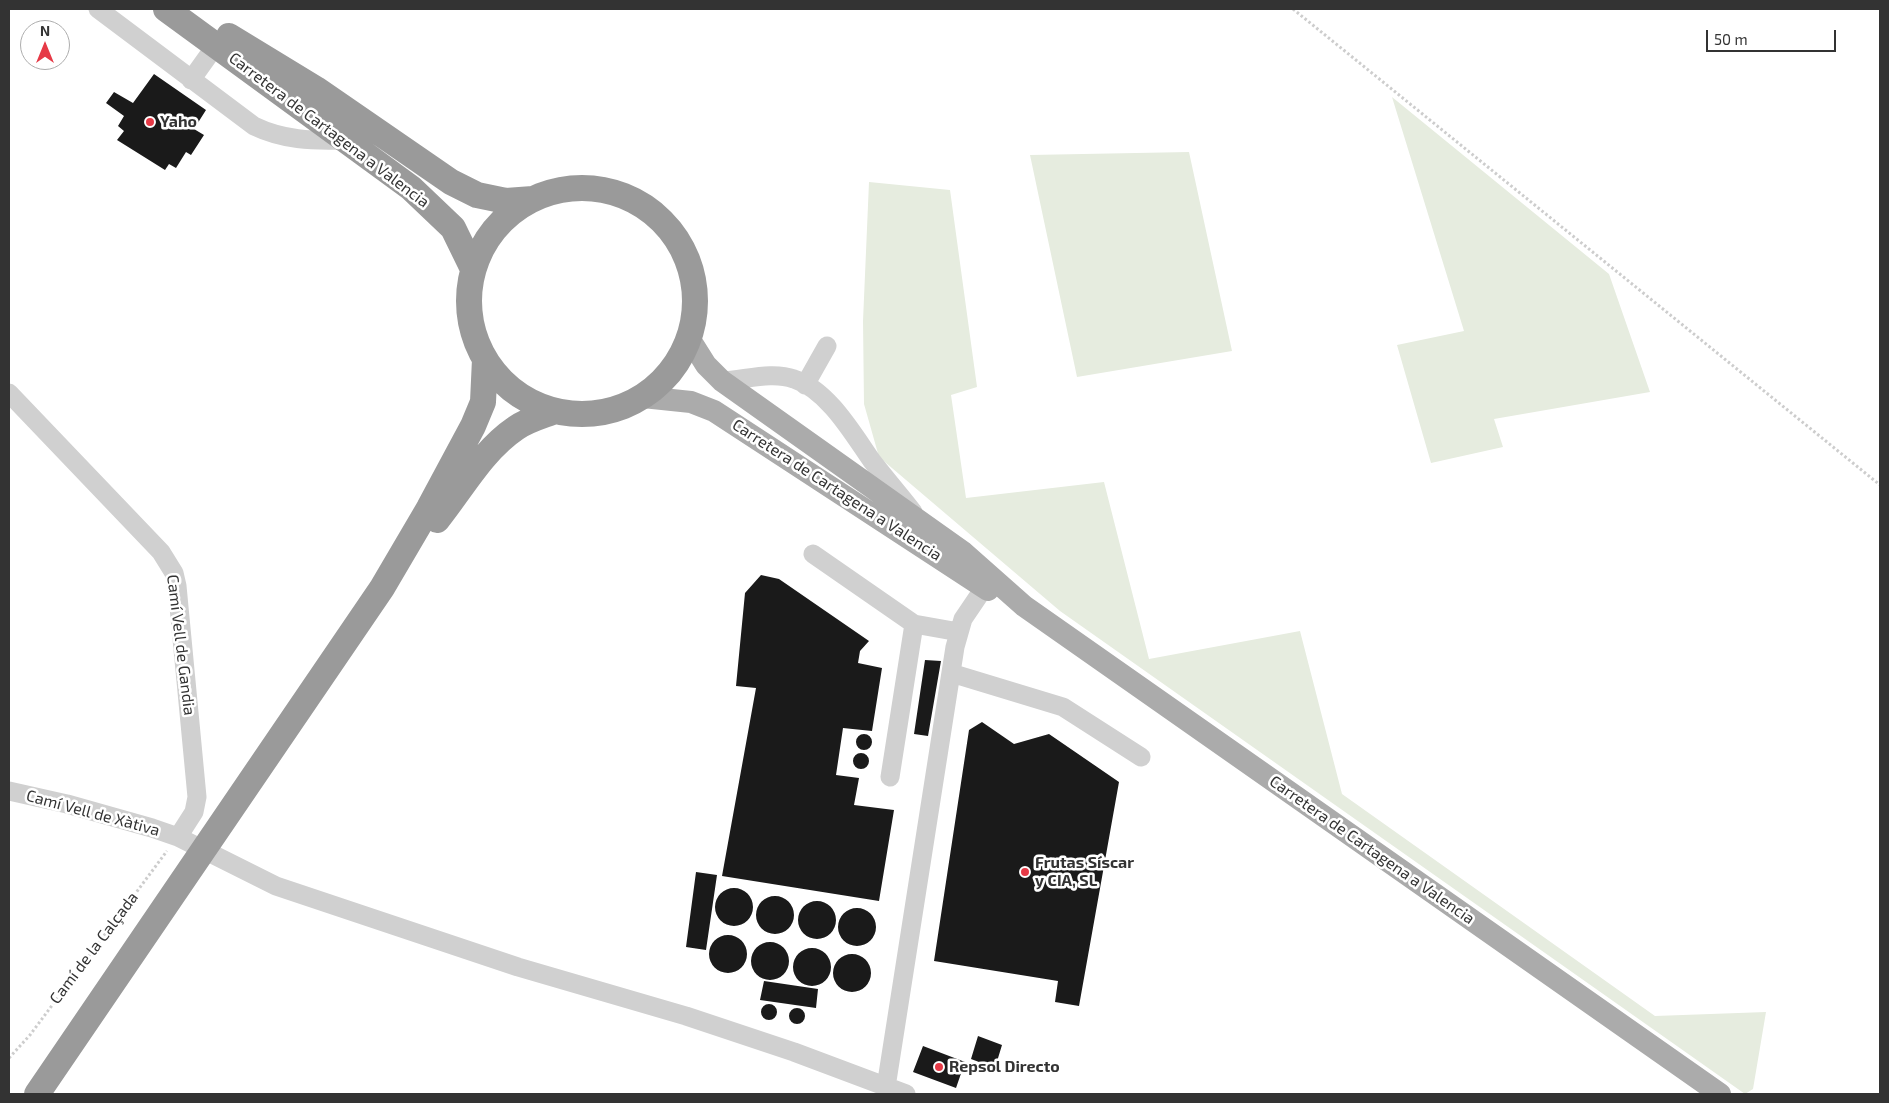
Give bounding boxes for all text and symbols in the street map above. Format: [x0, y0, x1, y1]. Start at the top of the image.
north arrow [20, 20, 70, 70]
scale bar [1709, 20, 1839, 52]
text: N [40, 22, 50, 39]
text: 50 m [1714, 30, 1748, 48]
street label: Carretera de Cartagena a Valencia [225, 48, 433, 212]
place label: Yaho [160, 112, 197, 132]
marker: Yaho [144, 116, 156, 128]
street label: Carretera de Cartagena a Valencia [729, 415, 945, 565]
street label: Camí Vell de Gandia [163, 574, 199, 716]
street label: Carretera de Cartagena a Valencia [1266, 772, 1478, 928]
street label: Camí Vell de Xàtiva [24, 786, 162, 840]
place label: Frutas Síscar y CIA, SL [1035, 853, 1134, 891]
marker: Frutas Síscar y CIA, SL [1019, 866, 1031, 878]
street label: Camí de la Calçada [46, 888, 142, 1008]
place label: Repsol Directo [949, 1057, 1060, 1077]
marker: Repsol Directo [933, 1061, 945, 1073]

